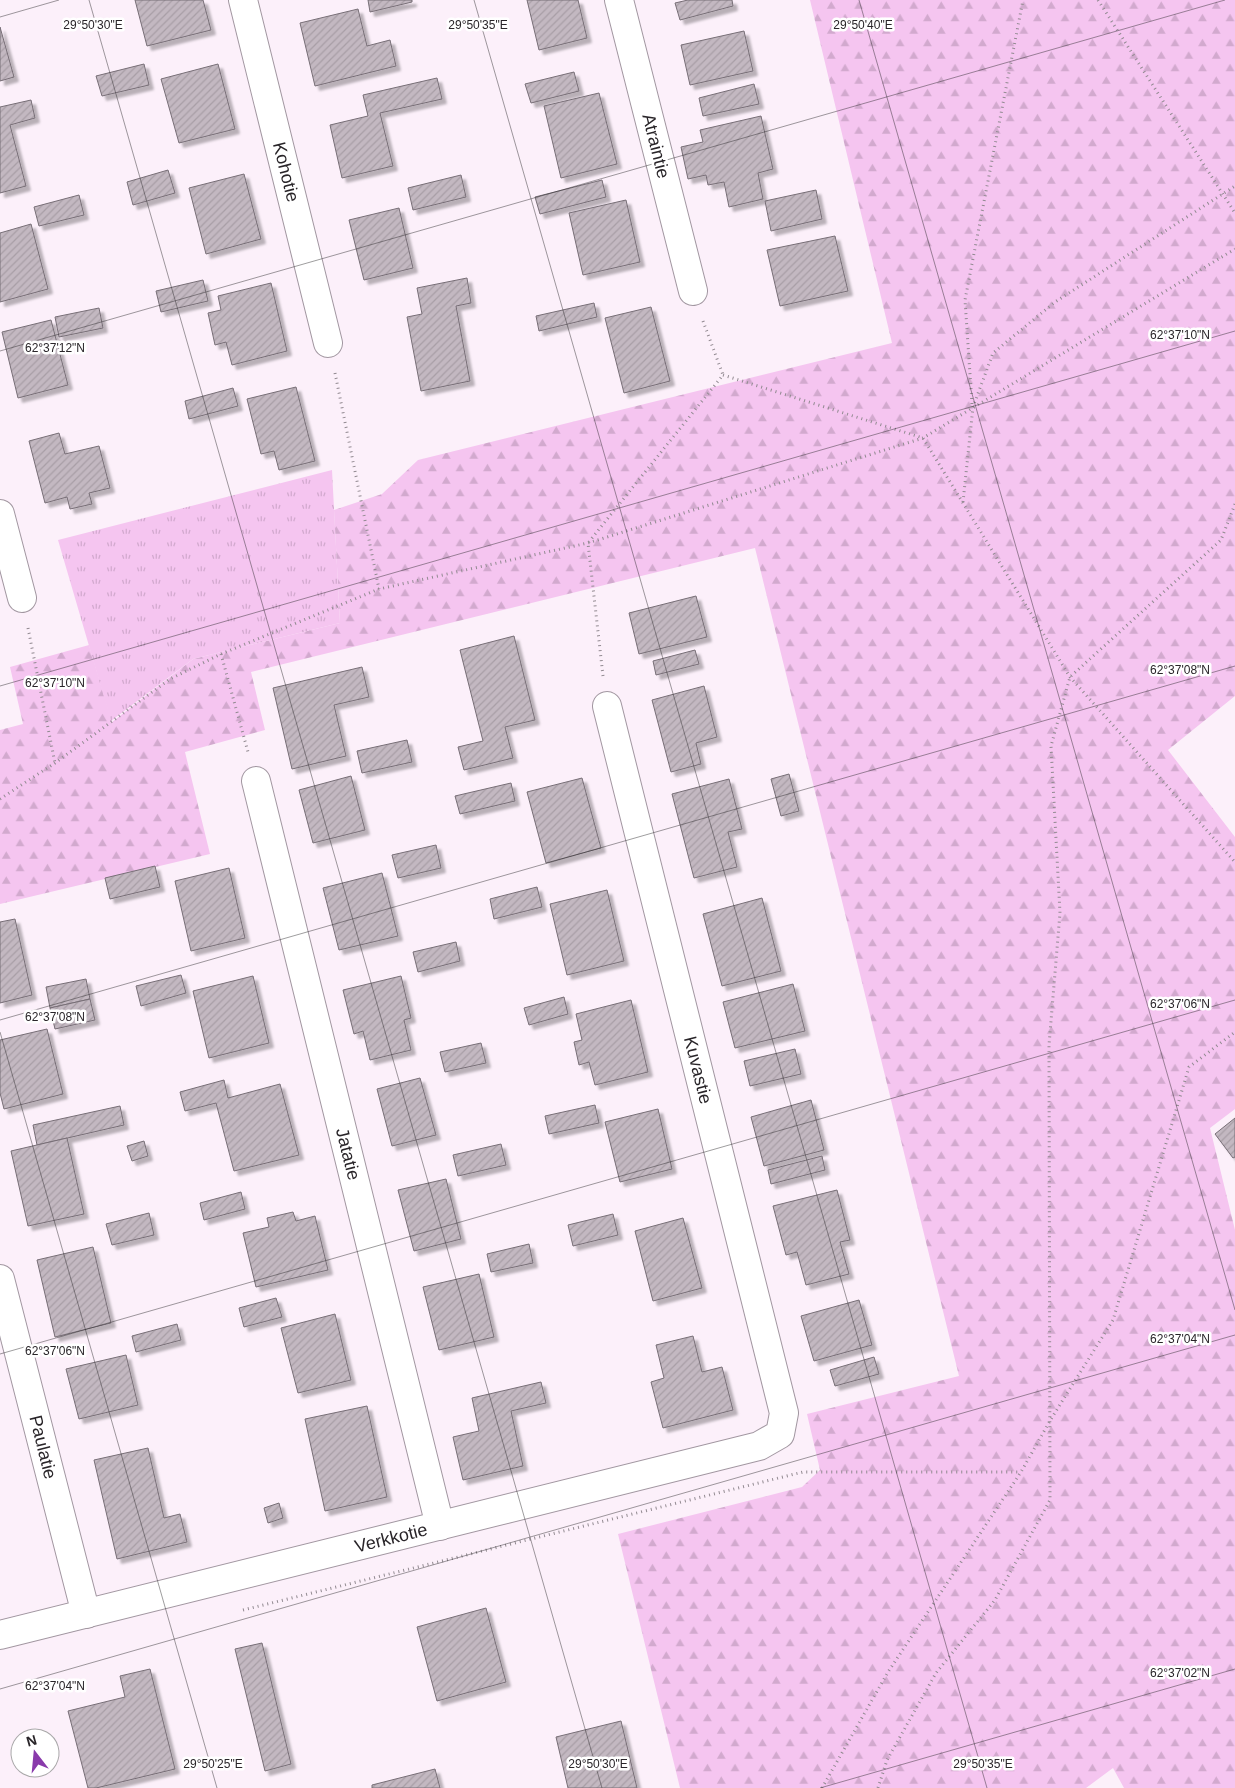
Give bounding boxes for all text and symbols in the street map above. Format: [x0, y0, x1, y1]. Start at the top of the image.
text: 29°50'30"E [63, 18, 123, 32]
text: 29°50'35"E [448, 18, 508, 32]
text: 29°50'40"E [833, 18, 893, 32]
street label: Atraintie [638, 112, 674, 180]
street label: Kohotie [269, 140, 303, 204]
text: 62°37'10"N [1150, 328, 1210, 342]
text: 62°37'12"N [25, 341, 85, 355]
text: 62°37'08"N [1150, 663, 1210, 677]
text: 62°37'10"N [25, 676, 85, 690]
text: 62°37'06"N [1150, 997, 1210, 1011]
text: 62°37'08"N [25, 1010, 85, 1024]
street label: Kuvastie [680, 1034, 716, 1106]
street label: Jatatie [332, 1126, 364, 1182]
text: 62°37'04"N [1150, 1332, 1210, 1346]
text: 62°37'06"N [25, 1344, 85, 1358]
street label: Paulatie [25, 1413, 61, 1481]
street label: Verkkotie [353, 1519, 429, 1557]
text: 62°37'02"N [1150, 1666, 1210, 1680]
text: 62°37'04"N [25, 1679, 85, 1693]
north arrow [10, 1728, 60, 1778]
text: N [24, 1731, 38, 1750]
text: 29°50'25"E [183, 1757, 243, 1771]
text: 29°50'30"E [568, 1757, 628, 1771]
text: 29°50'35"E [953, 1757, 1013, 1771]

